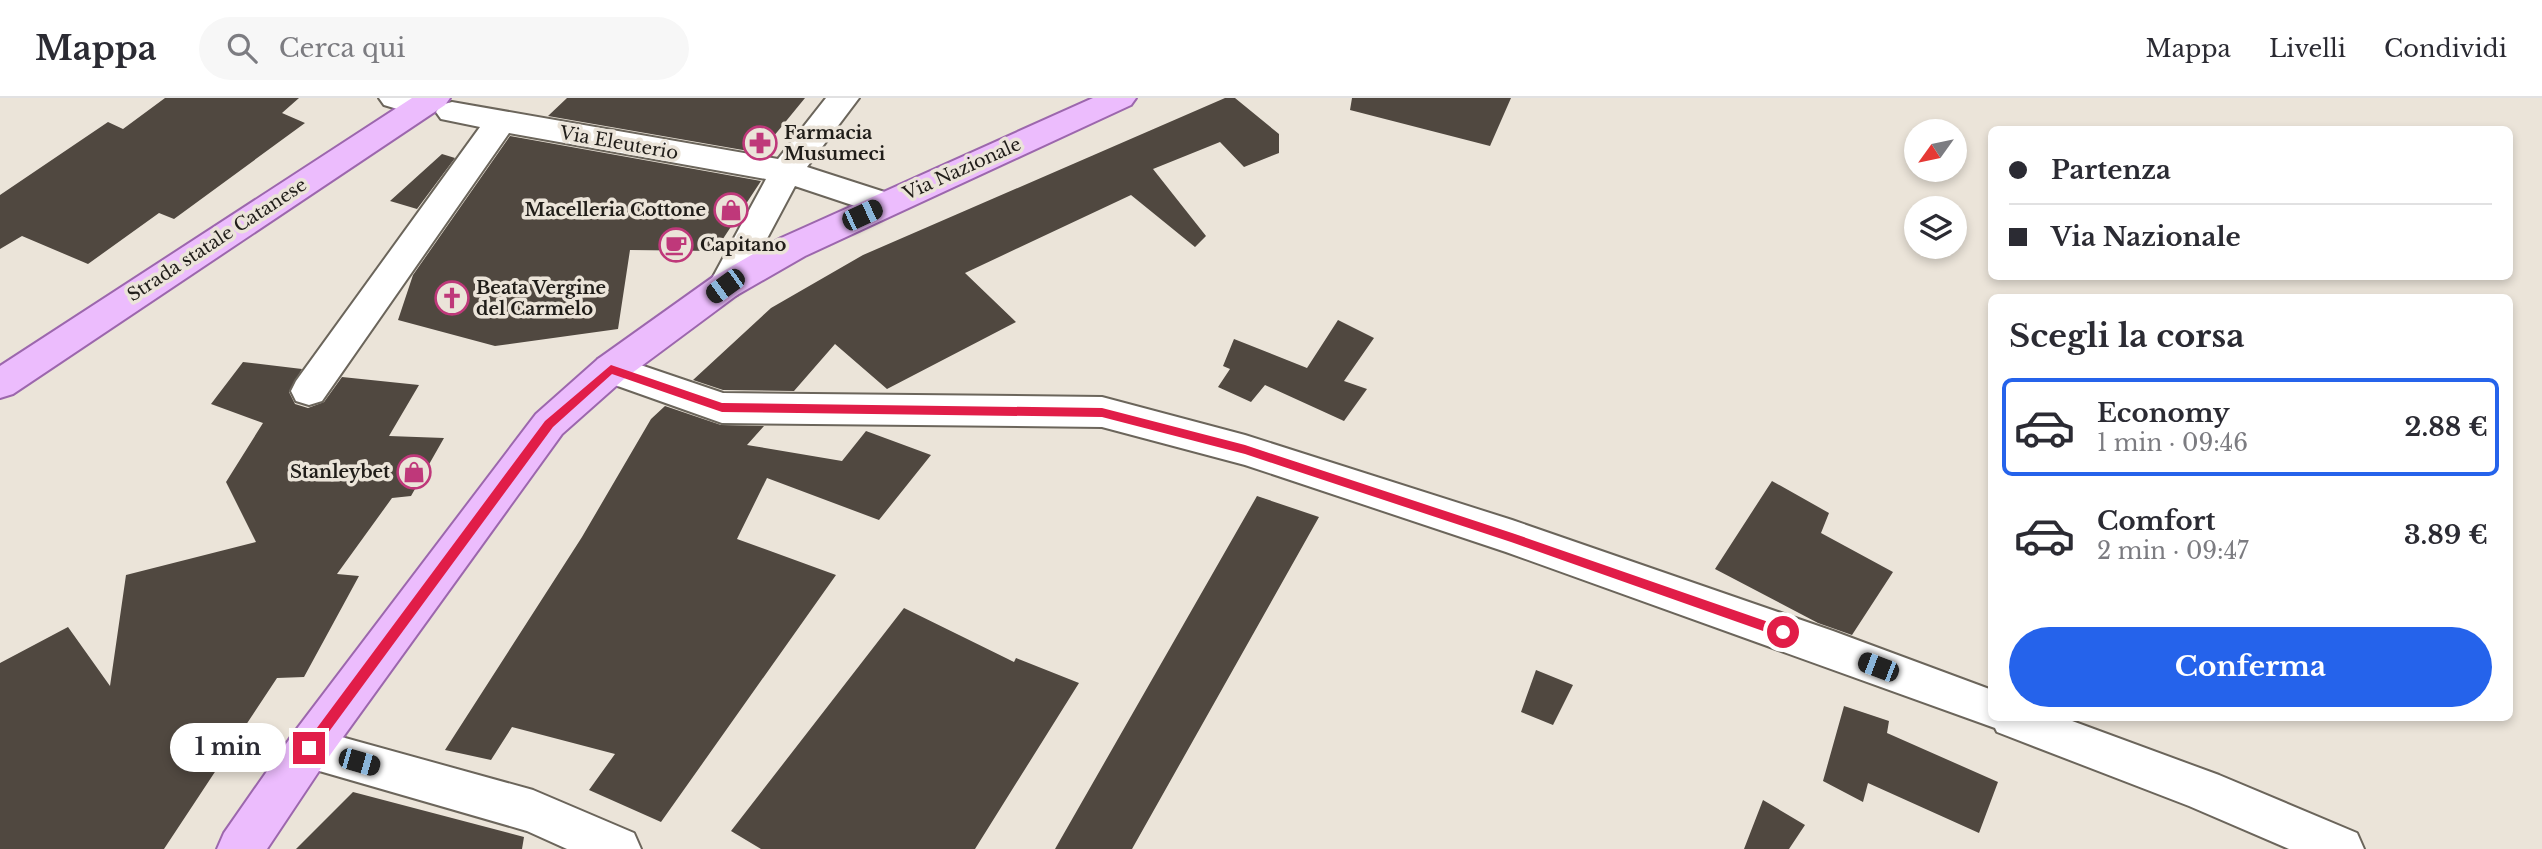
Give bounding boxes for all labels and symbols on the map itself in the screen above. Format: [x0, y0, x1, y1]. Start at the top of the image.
north arrow [1904, 119, 1967, 182]
street label: Via Eleuterio [557, 122, 680, 164]
place label: Farmacia Musumeci [784, 122, 886, 165]
pharmacy icon: Farmacia Musumeci [741, 124, 779, 162]
street label: Via Nazionale [899, 133, 1025, 205]
street label: Strada statale Catanese [123, 174, 311, 306]
shop icon: Macelleria Cottone [712, 191, 750, 229]
car [839, 197, 886, 233]
place label: Macelleria Cottone [525, 199, 706, 221]
cafe icon: Capitano [657, 226, 695, 264]
place label: Capitano [700, 234, 786, 256]
car [702, 265, 749, 307]
place label: Beata Vergine del Carmelo [476, 277, 606, 320]
church icon: Beata Vergine del Carmelo [433, 279, 471, 317]
shop icon: Stanleybet [395, 453, 433, 491]
place label: Stanleybet [290, 461, 390, 483]
route start [1767, 616, 1799, 648]
car [1855, 650, 1902, 684]
callout: 1 min [169, 724, 284, 772]
route end [293, 732, 325, 764]
car [336, 746, 383, 778]

